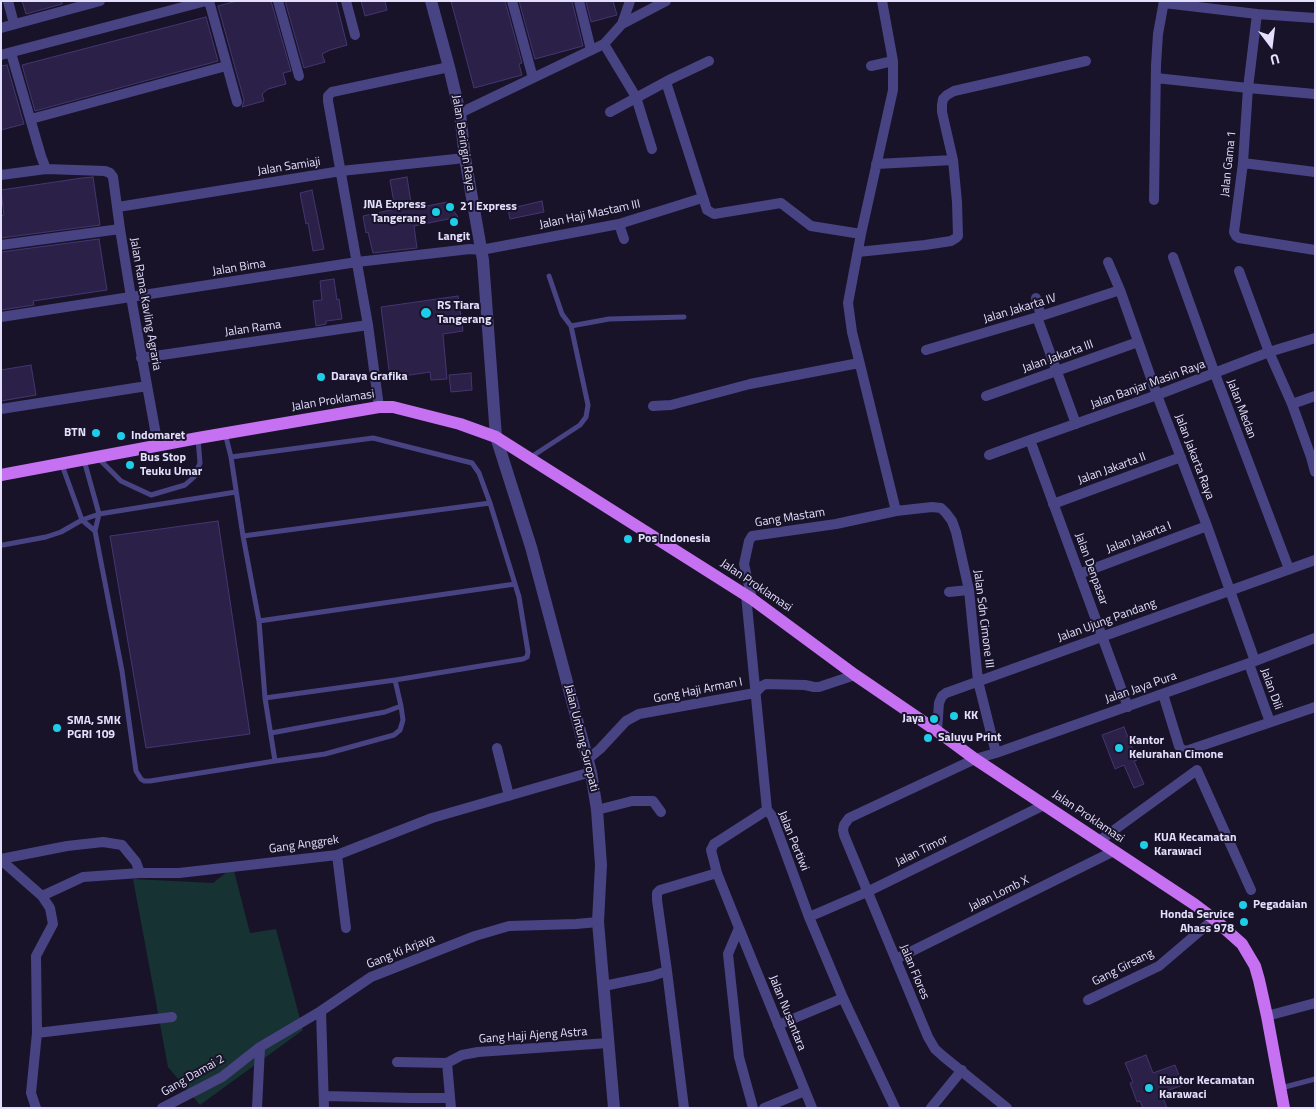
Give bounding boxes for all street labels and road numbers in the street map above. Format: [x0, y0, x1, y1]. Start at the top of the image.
street label: Jalan Beringin Raya [448, 94, 478, 192]
street label: Jalan Gama 1 [1218, 130, 1240, 198]
street label: Jalan Samiaji [256, 155, 322, 179]
street label: Jalan Haji Mastam III [538, 197, 642, 233]
street label: Jalan Rama Kavling Agraria [126, 236, 164, 372]
street label: Jalan Bima [211, 257, 267, 279]
street label: Jalan Jakarta IV [982, 291, 1058, 327]
street label: Jalan Rama [224, 318, 282, 340]
street label: Jalan Jakarta III [1021, 338, 1095, 376]
street label: Jalan Banjar Masin Raya [1089, 358, 1207, 412]
street label: Jalan Medan [1223, 377, 1259, 441]
street label: Jalan Proklamasi [291, 387, 375, 415]
street label: Jalan Jakarta Raya [1171, 412, 1217, 502]
street label: Jalan Jakarta II [1076, 450, 1148, 488]
street label: Gang Mastam [754, 505, 826, 531]
street label: Jalan Jakarta I [1104, 519, 1174, 557]
street label: Jalan Denpasar [1071, 531, 1111, 607]
street label: Jalan Proklamasi [717, 557, 795, 615]
street label: Jalan Sdn Cimone III [970, 569, 996, 669]
street label: Jalan Ujung Pandang [1056, 596, 1158, 646]
street label: Jalan Dili [1257, 666, 1285, 712]
street label: Jalan Jaya Pura [1103, 669, 1179, 707]
street label: Gong Haji Arman I [652, 675, 744, 707]
street label: Jalan Untung Suropati [561, 683, 601, 793]
street label: Jalan Proklamasi [1049, 788, 1127, 846]
street label: Jalan Pertiwi [774, 809, 812, 873]
street label: Jalan Timor [893, 832, 951, 870]
street label: Gang Anggrek [268, 833, 340, 857]
street label: Jalan Lomb X [967, 873, 1031, 915]
street label: Gang Ki Arjaya [365, 932, 437, 972]
street label: Jalan Flores [896, 942, 932, 1002]
street label: Gang Girsang [1090, 946, 1156, 990]
street label: Jalan Nusantara [765, 973, 809, 1053]
street label: Gang Haji Ajeng Astra [478, 1025, 588, 1047]
street label: Gang Damai 2 [159, 1052, 227, 1100]

